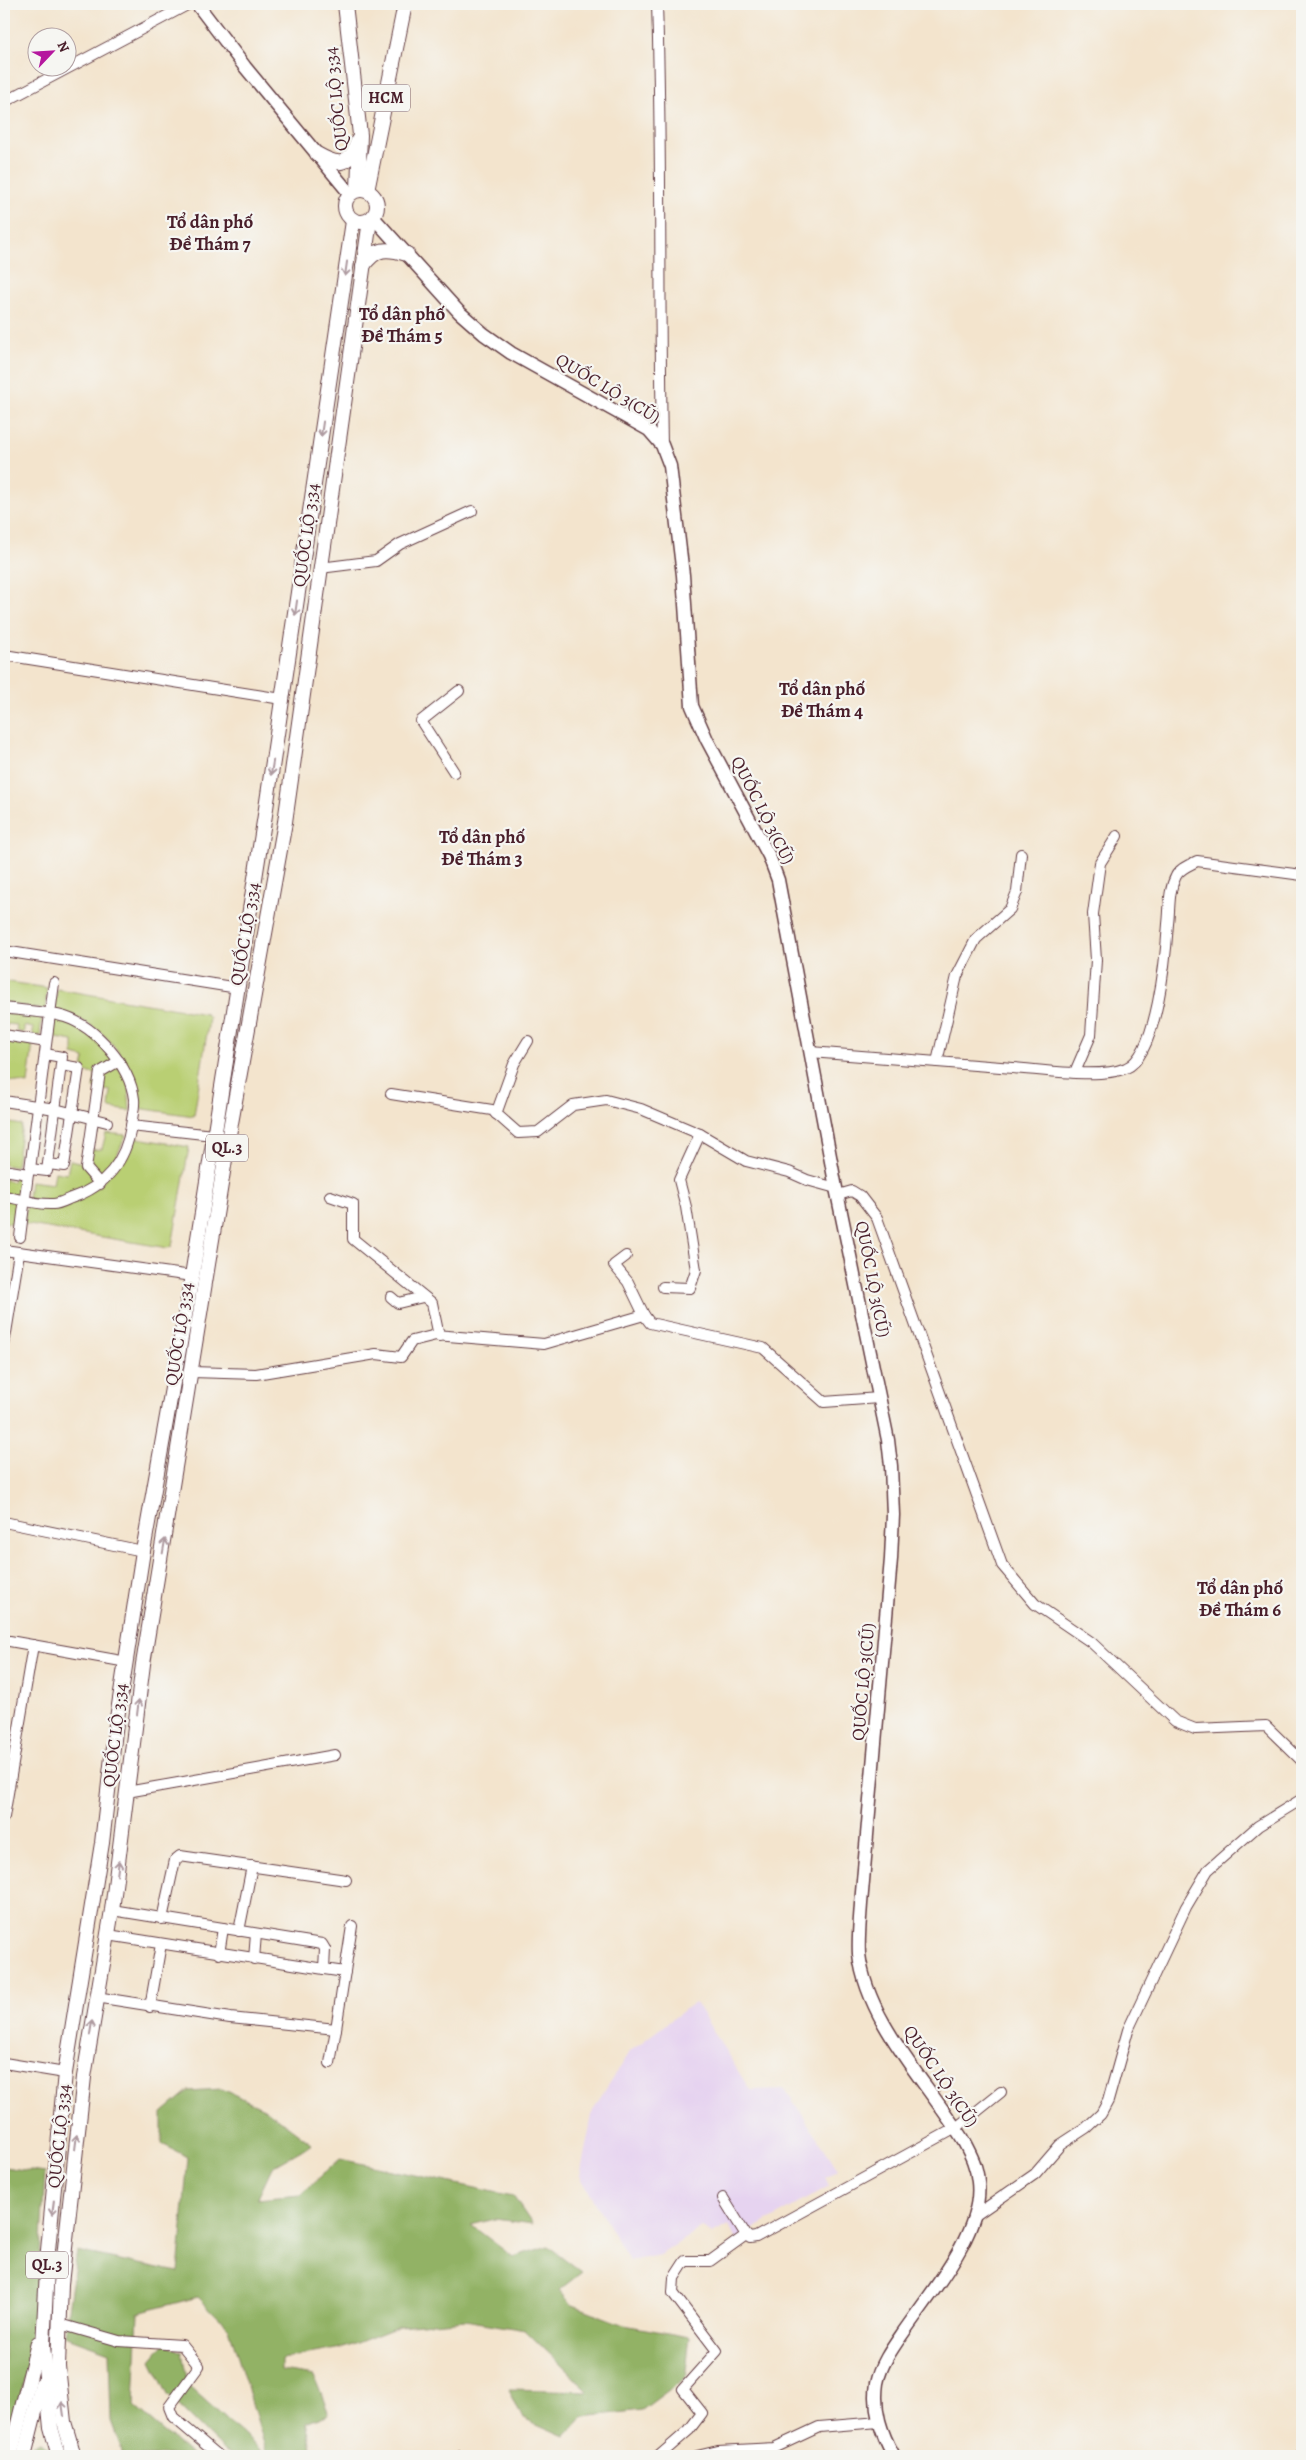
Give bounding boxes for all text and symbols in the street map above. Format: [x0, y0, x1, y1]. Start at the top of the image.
north arrow [28, 28, 78, 78]
text: N [53, 38, 74, 55]
street label: QUỐC LỘ 3;34 [319, 46, 353, 152]
road number: HCM [362, 85, 410, 112]
district label: Tổ dân phố Đề Thám 7 [167, 209, 253, 257]
one-way arrow [341, 260, 351, 276]
district label: Tổ dân phố Đề Thám 5 [359, 301, 445, 349]
street label: QUỐC LỘ 3(CŨ) [551, 347, 665, 429]
one-way arrow [317, 421, 327, 437]
street label: QUỐC LỘ 3;34 [287, 482, 325, 588]
one-way arrow [291, 599, 301, 615]
district label: Tổ dân phố Đề Thám 4 [779, 676, 865, 724]
street label: QUỐC LỘ 3(CŨ) [725, 752, 801, 868]
one-way arrow [266, 760, 276, 776]
district label: Tổ dân phố Đề Thám 3 [439, 824, 525, 872]
street label: QUỐC LỘ 3;34 [224, 880, 266, 988]
road number: QL.3 [206, 1134, 248, 1162]
street label: QUỐC LỘ 3(CŨ) [850, 1219, 896, 1339]
street label: QUỐC LỘ 3;34 [159, 1280, 199, 1388]
one-way arrow [159, 1539, 169, 1555]
district label: Tổ dân phố Đề Thám 6 [1197, 1575, 1283, 1623]
street label: QUỐC LỘ 3(CŨ) [846, 1622, 880, 1742]
street label: QUỐC LỘ 3;34 [97, 1682, 133, 1788]
one-way arrow [133, 1699, 143, 1715]
one-way arrow [113, 1860, 123, 1876]
street label: QUỐC LỘ 3(CŨ) [898, 2020, 984, 2132]
one-way arrow [87, 2021, 97, 2037]
street label: QUỐC LỘ 3;34 [42, 2083, 76, 2189]
one-way arrow [71, 2135, 81, 2151]
one-way arrow [48, 2200, 58, 2216]
road number: QL.3 [26, 2252, 68, 2278]
one-way arrow [57, 2401, 67, 2417]

